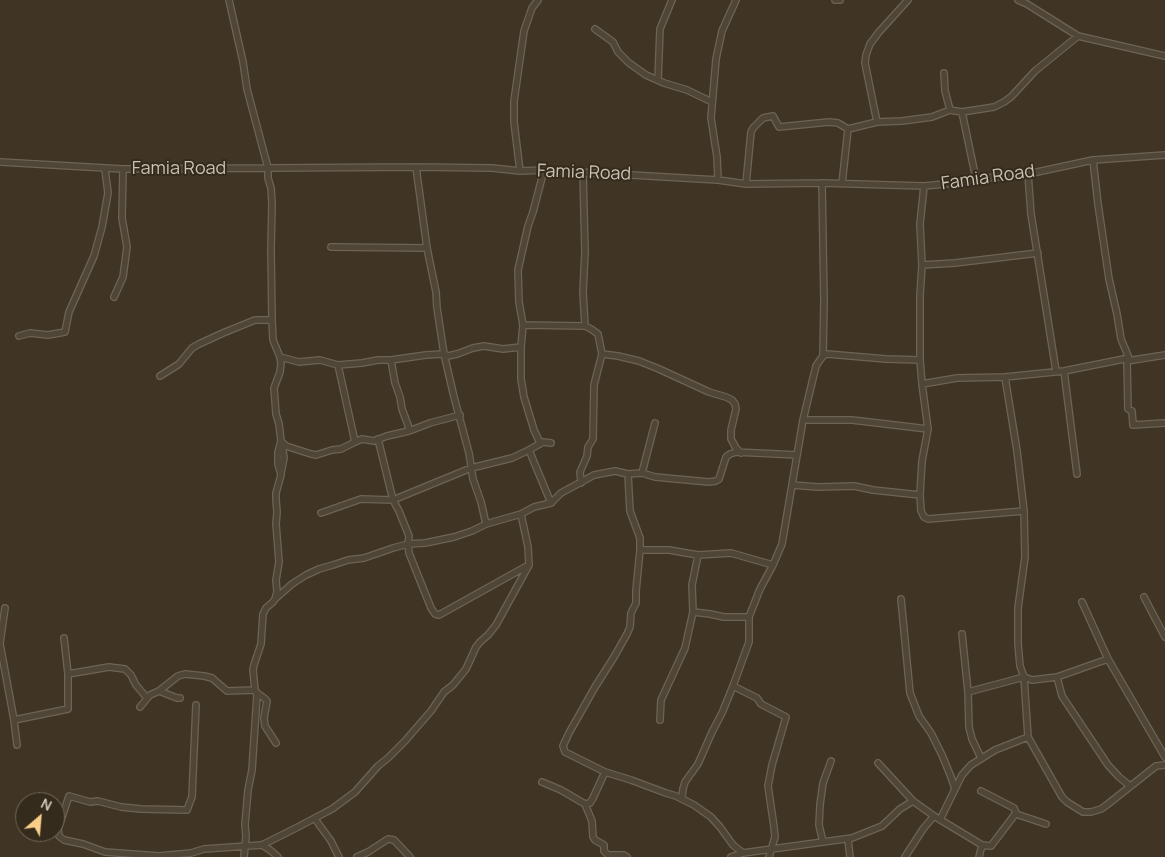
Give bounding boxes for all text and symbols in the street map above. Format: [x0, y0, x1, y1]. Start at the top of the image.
street label: Famia Road [132, 158, 226, 180]
street label: Famia Road [536, 161, 632, 185]
street label: Famia Road [940, 161, 1036, 195]
north arrow [15, 792, 65, 842]
text: N [38, 793, 55, 815]

